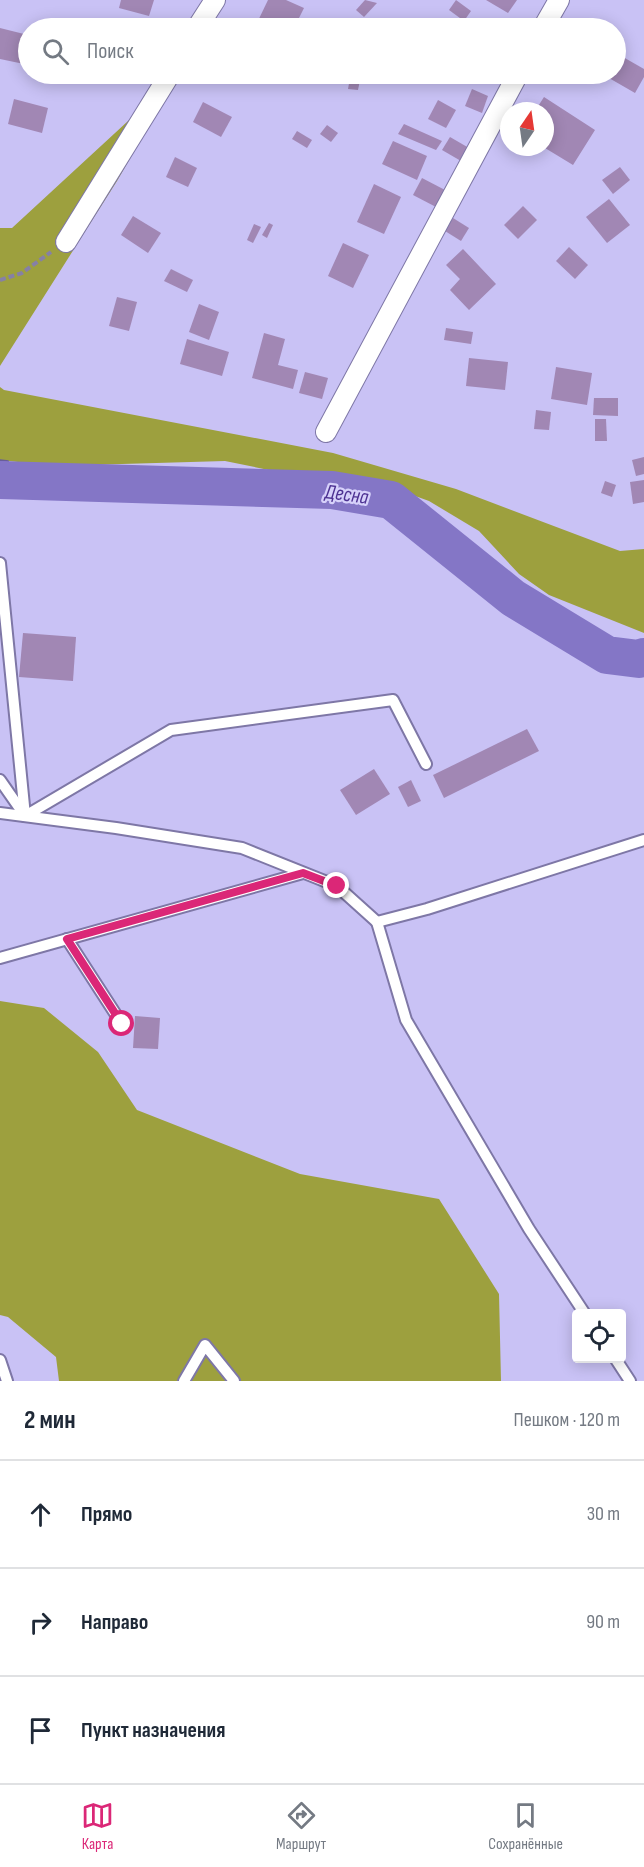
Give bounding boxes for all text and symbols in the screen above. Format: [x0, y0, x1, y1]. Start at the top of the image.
search box [18, 18, 626, 84]
icon: search [39, 35, 72, 68]
text: Поиск [87, 38, 133, 65]
north arrow [500, 102, 554, 156]
water label: Десна [323, 479, 371, 510]
route end [323, 872, 349, 898]
route start [108, 1010, 134, 1036]
map controls [572, 1309, 626, 1363]
button: locate [572, 1309, 626, 1363]
text: 2 мин [24, 1405, 76, 1436]
text: Пешком · 120 m [514, 1408, 620, 1432]
icon: ahead [24, 1498, 57, 1531]
text: Прямо [81, 1501, 132, 1528]
text: 30 m [587, 1502, 620, 1526]
icon: right [24, 1606, 57, 1639]
text: Направо [81, 1609, 148, 1636]
text: 90 m [586, 1610, 620, 1634]
icon: arrive [24, 1714, 57, 1747]
text: Пункт назначения [81, 1717, 225, 1744]
tab: Карта [81, 1799, 114, 1854]
tab: Маршрут [276, 1799, 326, 1854]
tab: Сохранённые [488, 1799, 563, 1854]

